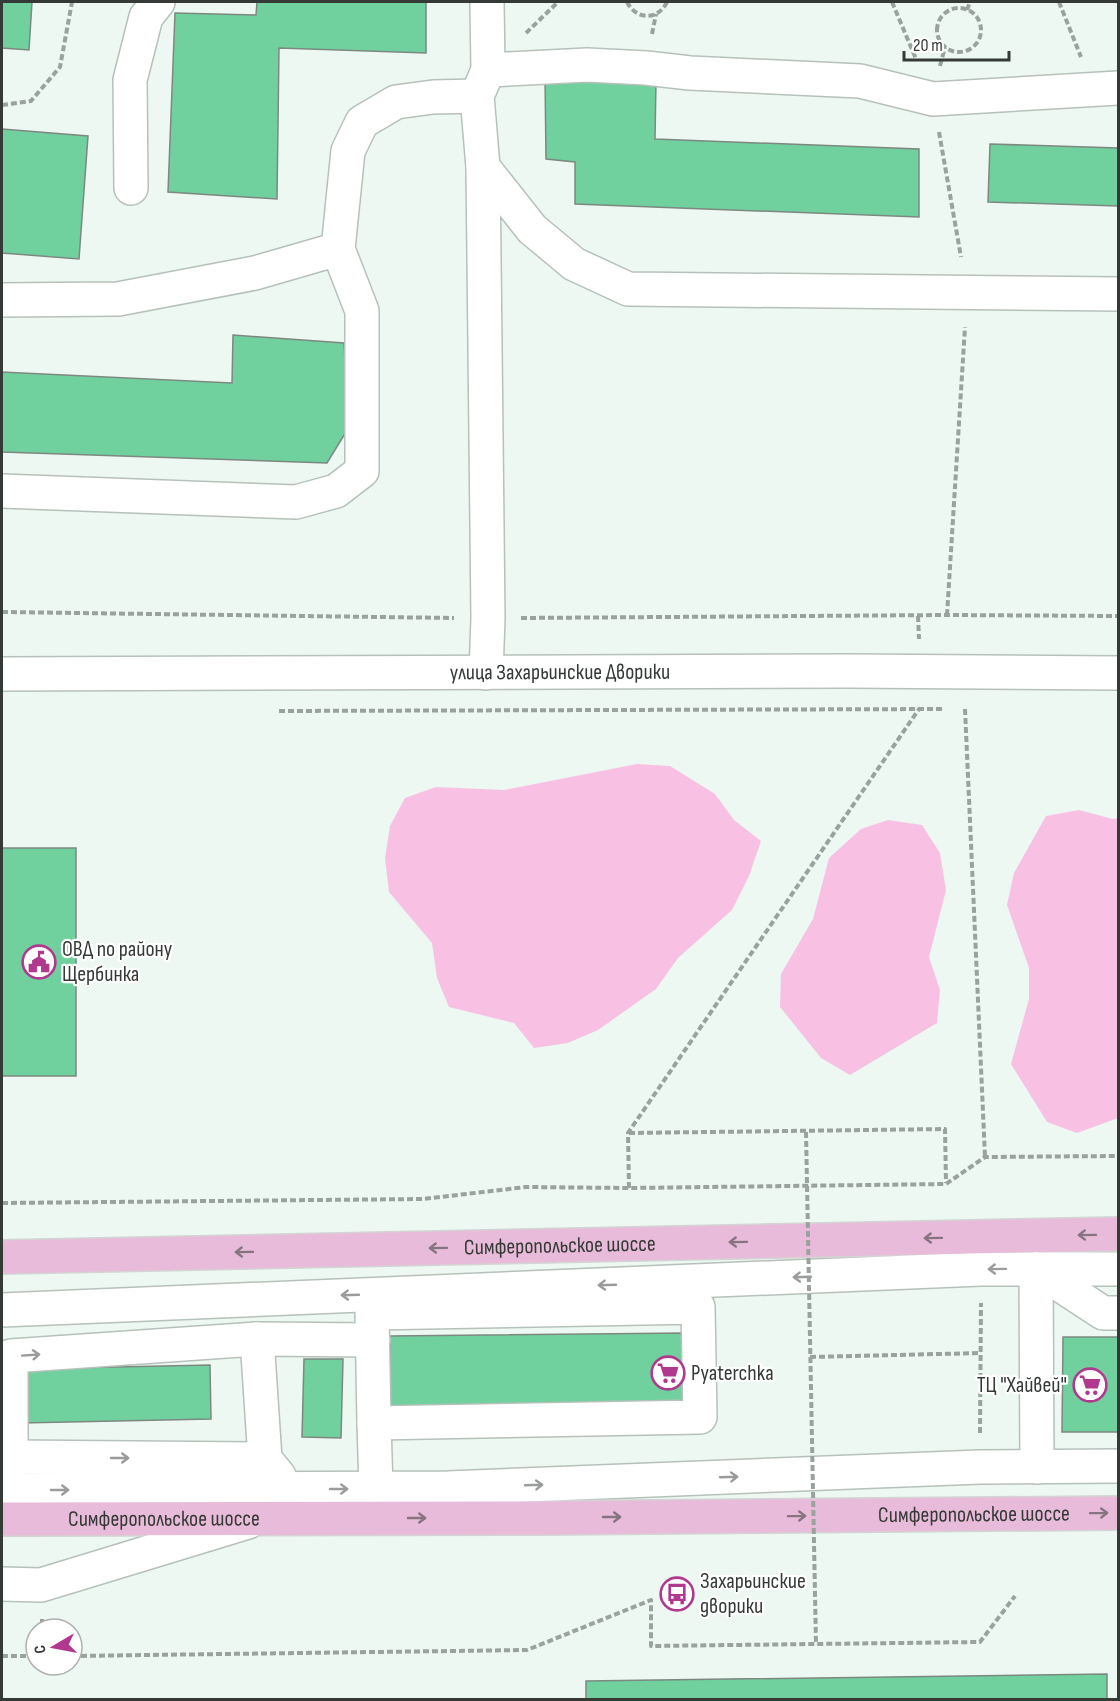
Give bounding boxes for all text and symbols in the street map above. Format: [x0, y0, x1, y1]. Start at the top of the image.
scale bar [904, 24, 1009, 62]
text: 20 m [913, 35, 943, 56]
street label: улица Захарьинские Дворики [450, 658, 670, 686]
place label: ОВД по району Щербинка [62, 936, 173, 988]
public building icon: ОВД по району Щербинка [21, 944, 57, 980]
one-way arrow [1077, 1229, 1097, 1240]
street label: Симферопольское шоссе [464, 1230, 656, 1261]
one-way arrow [924, 1232, 944, 1243]
one-way arrow [729, 1236, 749, 1247]
one-way arrow [429, 1242, 449, 1253]
one-way arrow [234, 1246, 254, 1257]
one-way arrow [988, 1263, 1008, 1275]
one-way arrow [793, 1271, 813, 1282]
one-way arrow [598, 1279, 618, 1290]
one-way arrow [340, 1290, 360, 1301]
one-way arrow [21, 1349, 41, 1360]
supermarket icon: Pyaterchka [650, 1355, 686, 1391]
place label: Pyaterchka [691, 1360, 774, 1387]
supermarket icon: ТЦ "Хайвей" [1072, 1367, 1108, 1403]
place label: ТЦ "Хайвей" [977, 1372, 1067, 1399]
one-way arrow [109, 1452, 129, 1464]
one-way arrow [718, 1472, 738, 1483]
one-way arrow [523, 1479, 543, 1491]
one-way arrow [328, 1483, 348, 1495]
one-way arrow [49, 1484, 69, 1496]
street label: Симферопольское шоссе [878, 1500, 1070, 1529]
street label: Симферопольское шоссе [68, 1505, 260, 1532]
one-way arrow [1088, 1507, 1108, 1519]
one-way arrow [787, 1510, 807, 1521]
one-way arrow [601, 1511, 621, 1523]
one-way arrow [406, 1512, 426, 1524]
place label: Захарьинские дворики [700, 1568, 806, 1620]
bus stop icon: Захарьинские дворики [659, 1576, 695, 1612]
north arrow [24, 1617, 84, 1677]
text: С [31, 1644, 51, 1655]

